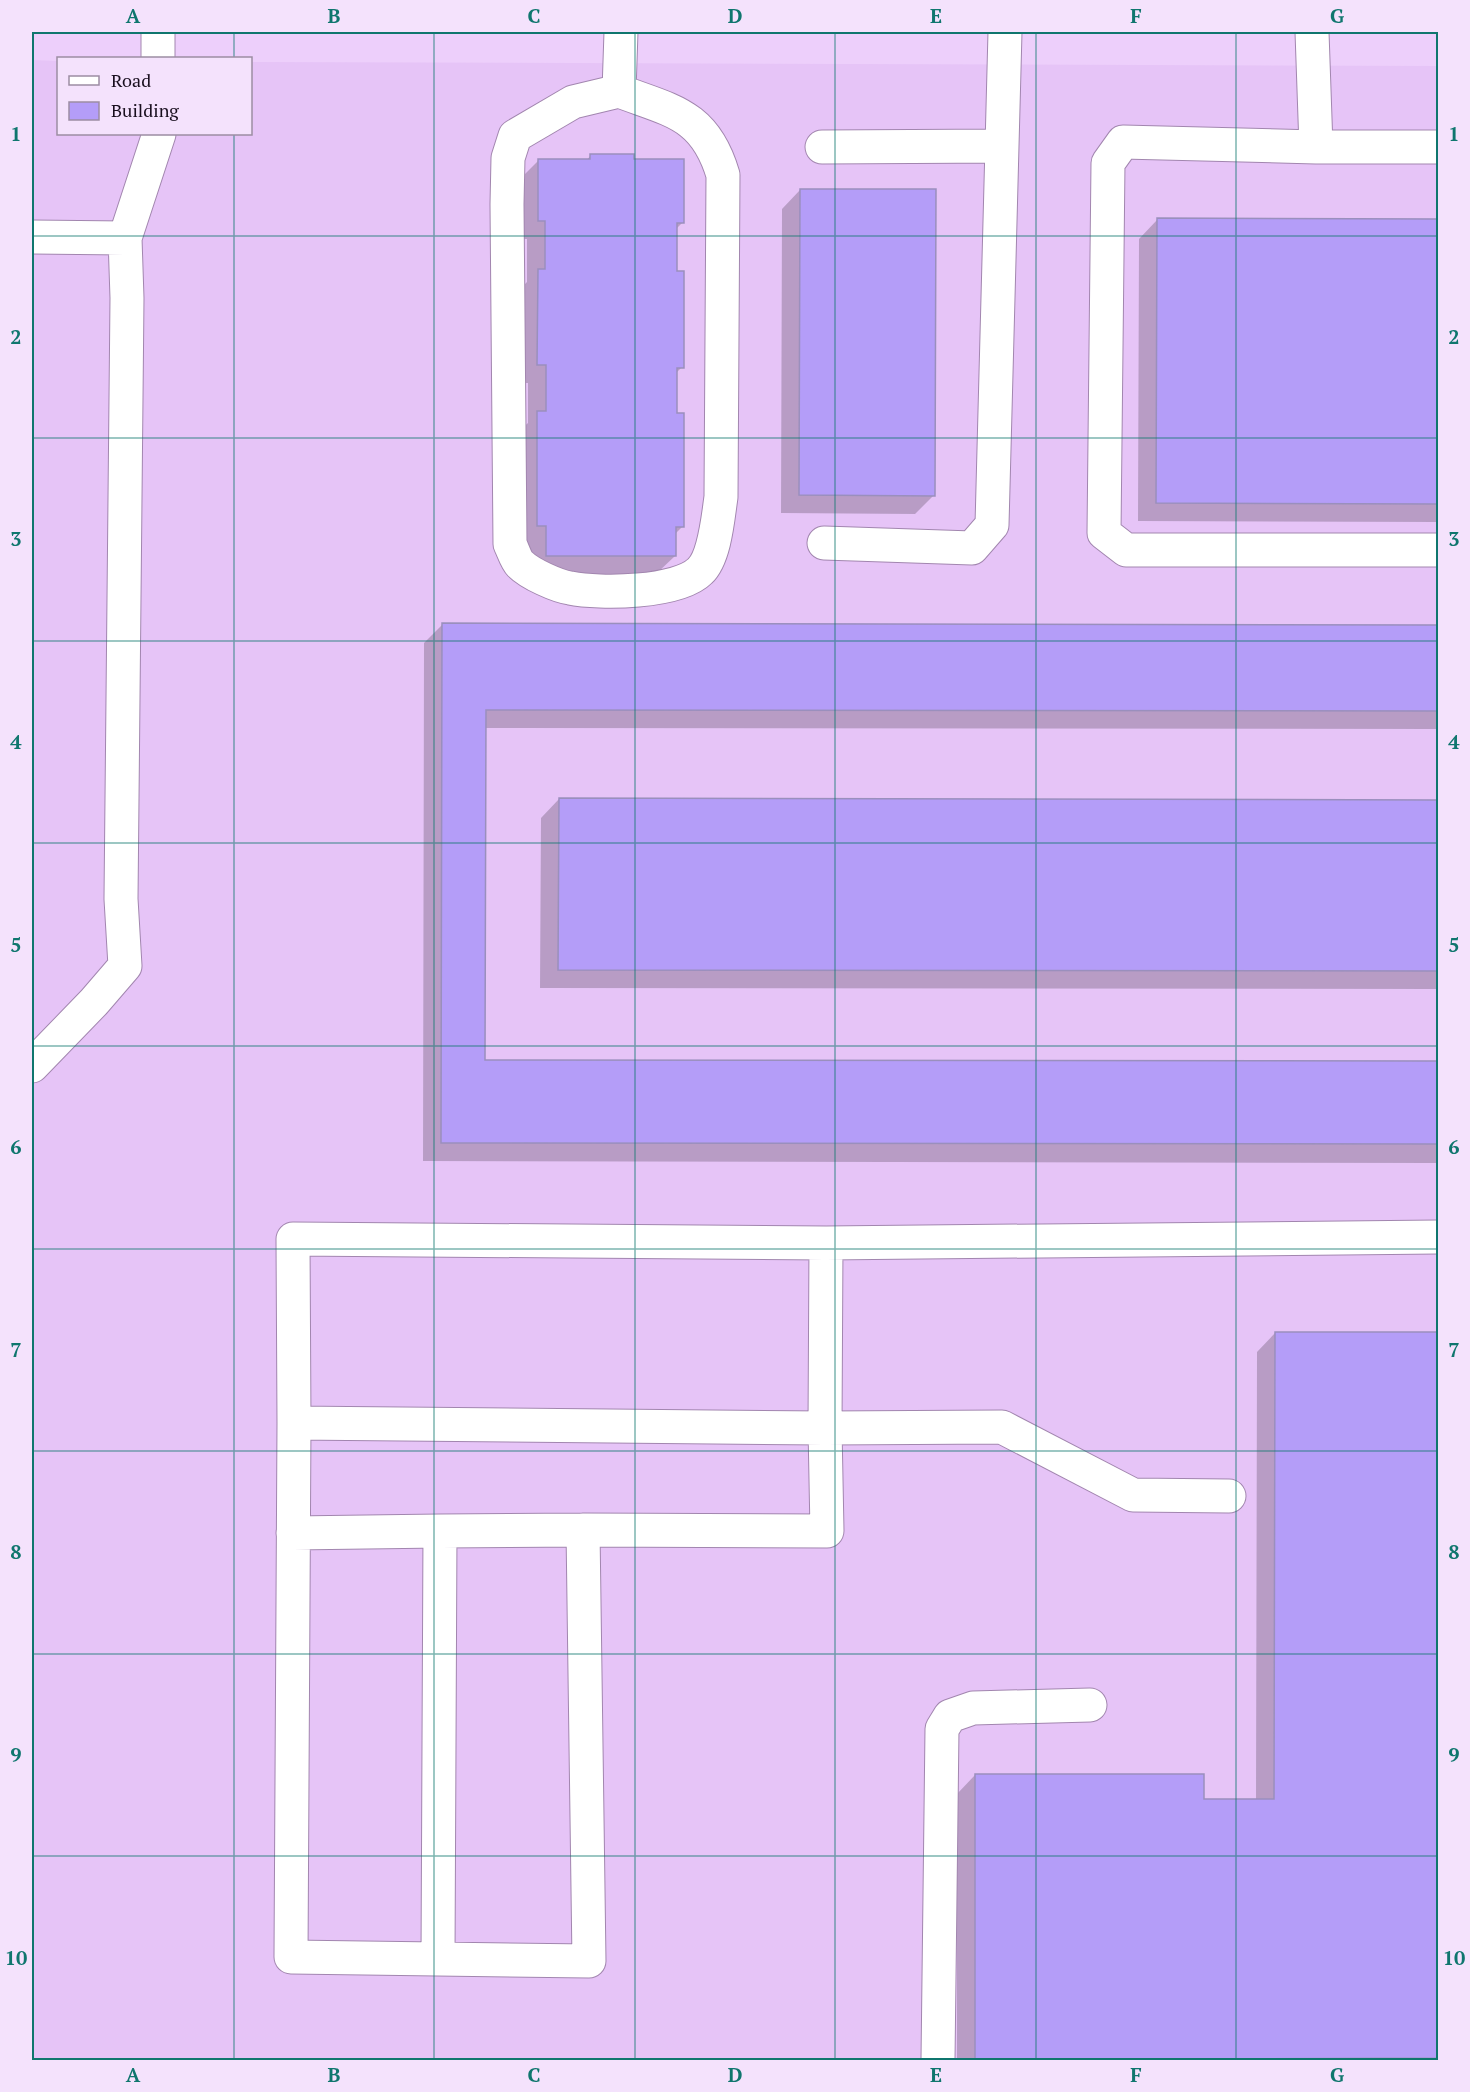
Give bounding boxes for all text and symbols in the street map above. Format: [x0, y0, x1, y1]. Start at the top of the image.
text: A [126, 2, 141, 29]
text: B [328, 2, 341, 29]
text: C [527, 2, 541, 29]
text: D [728, 2, 742, 29]
text: E [930, 2, 942, 29]
text: F [1130, 2, 1142, 29]
text: G [1330, 2, 1344, 29]
legend [57, 57, 252, 135]
text: Road [111, 68, 151, 92]
text: Building [111, 98, 179, 122]
text: 1 [10, 120, 22, 147]
text: 1 [1448, 120, 1460, 147]
text: 2 [10, 323, 22, 350]
text: 2 [1448, 323, 1460, 350]
text: 3 [10, 525, 22, 552]
text: 3 [1448, 525, 1460, 552]
text: 4 [10, 728, 22, 755]
text: 4 [1448, 728, 1460, 755]
text: 5 [10, 931, 22, 958]
text: 5 [1448, 931, 1460, 958]
text: 6 [10, 1133, 22, 1160]
text: 6 [1448, 1133, 1460, 1160]
text: 7 [10, 1336, 22, 1363]
text: 7 [1448, 1336, 1460, 1363]
text: 8 [10, 1538, 22, 1565]
text: 8 [1448, 1538, 1460, 1565]
text: 9 [10, 1741, 22, 1768]
text: 9 [1448, 1741, 1460, 1768]
text: 10 [5, 1944, 27, 1971]
text: 10 [1443, 1944, 1465, 1971]
text: A [126, 2061, 141, 2088]
text: B [328, 2061, 341, 2088]
text: C [527, 2061, 541, 2088]
text: D [728, 2061, 742, 2088]
text: E [930, 2061, 942, 2088]
text: F [1130, 2061, 1142, 2088]
text: G [1330, 2061, 1344, 2088]

